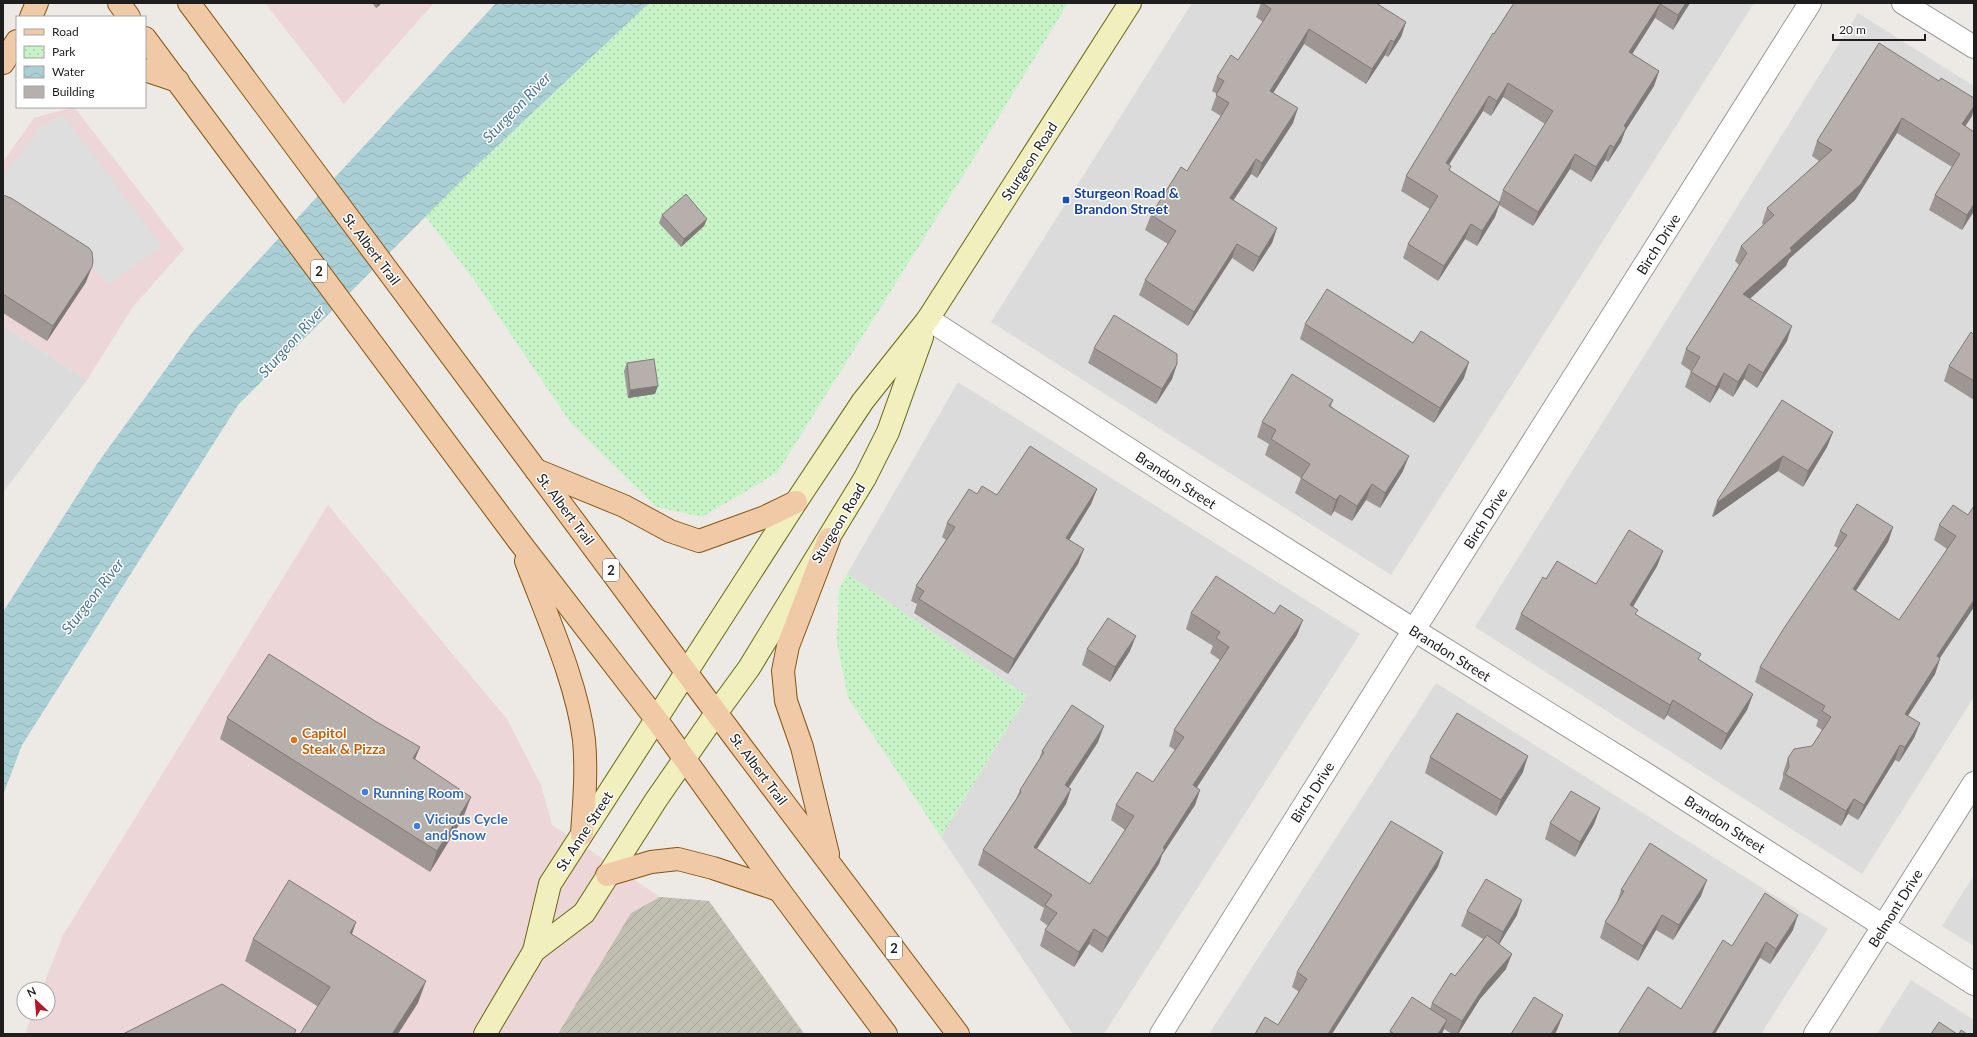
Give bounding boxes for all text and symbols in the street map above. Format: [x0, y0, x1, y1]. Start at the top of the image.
legend [16, 16, 146, 108]
scale bar [1833, 16, 1925, 42]
text: 20 m [1839, 22, 1866, 37]
text: Road [52, 24, 79, 39]
text: Park [52, 44, 76, 59]
text: Water [52, 64, 85, 79]
water label: Sturgeon River [478, 68, 555, 146]
text: Building [52, 84, 95, 99]
street label: Sturgeon Road [997, 119, 1061, 203]
place label: Sturgeon Road & Brandon Street [1074, 184, 1180, 217]
marker: Sturgeon Road & Brandon Street [1061, 195, 1071, 205]
street label: St. Albert Trail [340, 210, 404, 288]
street label: Birch Drive [1633, 210, 1683, 278]
road number: 2 [311, 260, 327, 282]
water label: Sturgeon River [254, 301, 329, 381]
street label: Brandon Street [1133, 448, 1219, 512]
street label: St. Albert Trail [534, 470, 598, 548]
street label: Sturgeon Road [808, 480, 868, 566]
street label: Birch Drive [1460, 484, 1510, 552]
water label: Sturgeon River [57, 554, 127, 637]
road number: 2 [603, 559, 619, 581]
street label: Brandon Street [1406, 621, 1494, 685]
place label: Capitol Steak & Pizza [302, 724, 386, 757]
street label: St. Albert Trail [727, 730, 791, 808]
marker: Capitol Steak & Pizza [289, 735, 299, 745]
street label: Birch Drive [1287, 758, 1337, 826]
place label: Running Room [373, 784, 464, 801]
marker: Running Room [360, 787, 370, 797]
street label: St. Anne Street [552, 788, 616, 874]
street label: Brandon Street [1682, 792, 1768, 856]
place label: Vicious Cycle and Snow [424, 810, 508, 843]
marker: Vicious Cycle and Snow [412, 821, 422, 831]
street label: Belmont Drive [1864, 866, 1926, 950]
road number: 2 [886, 937, 902, 959]
north arrow [16, 981, 56, 1021]
text: N [25, 984, 38, 999]

